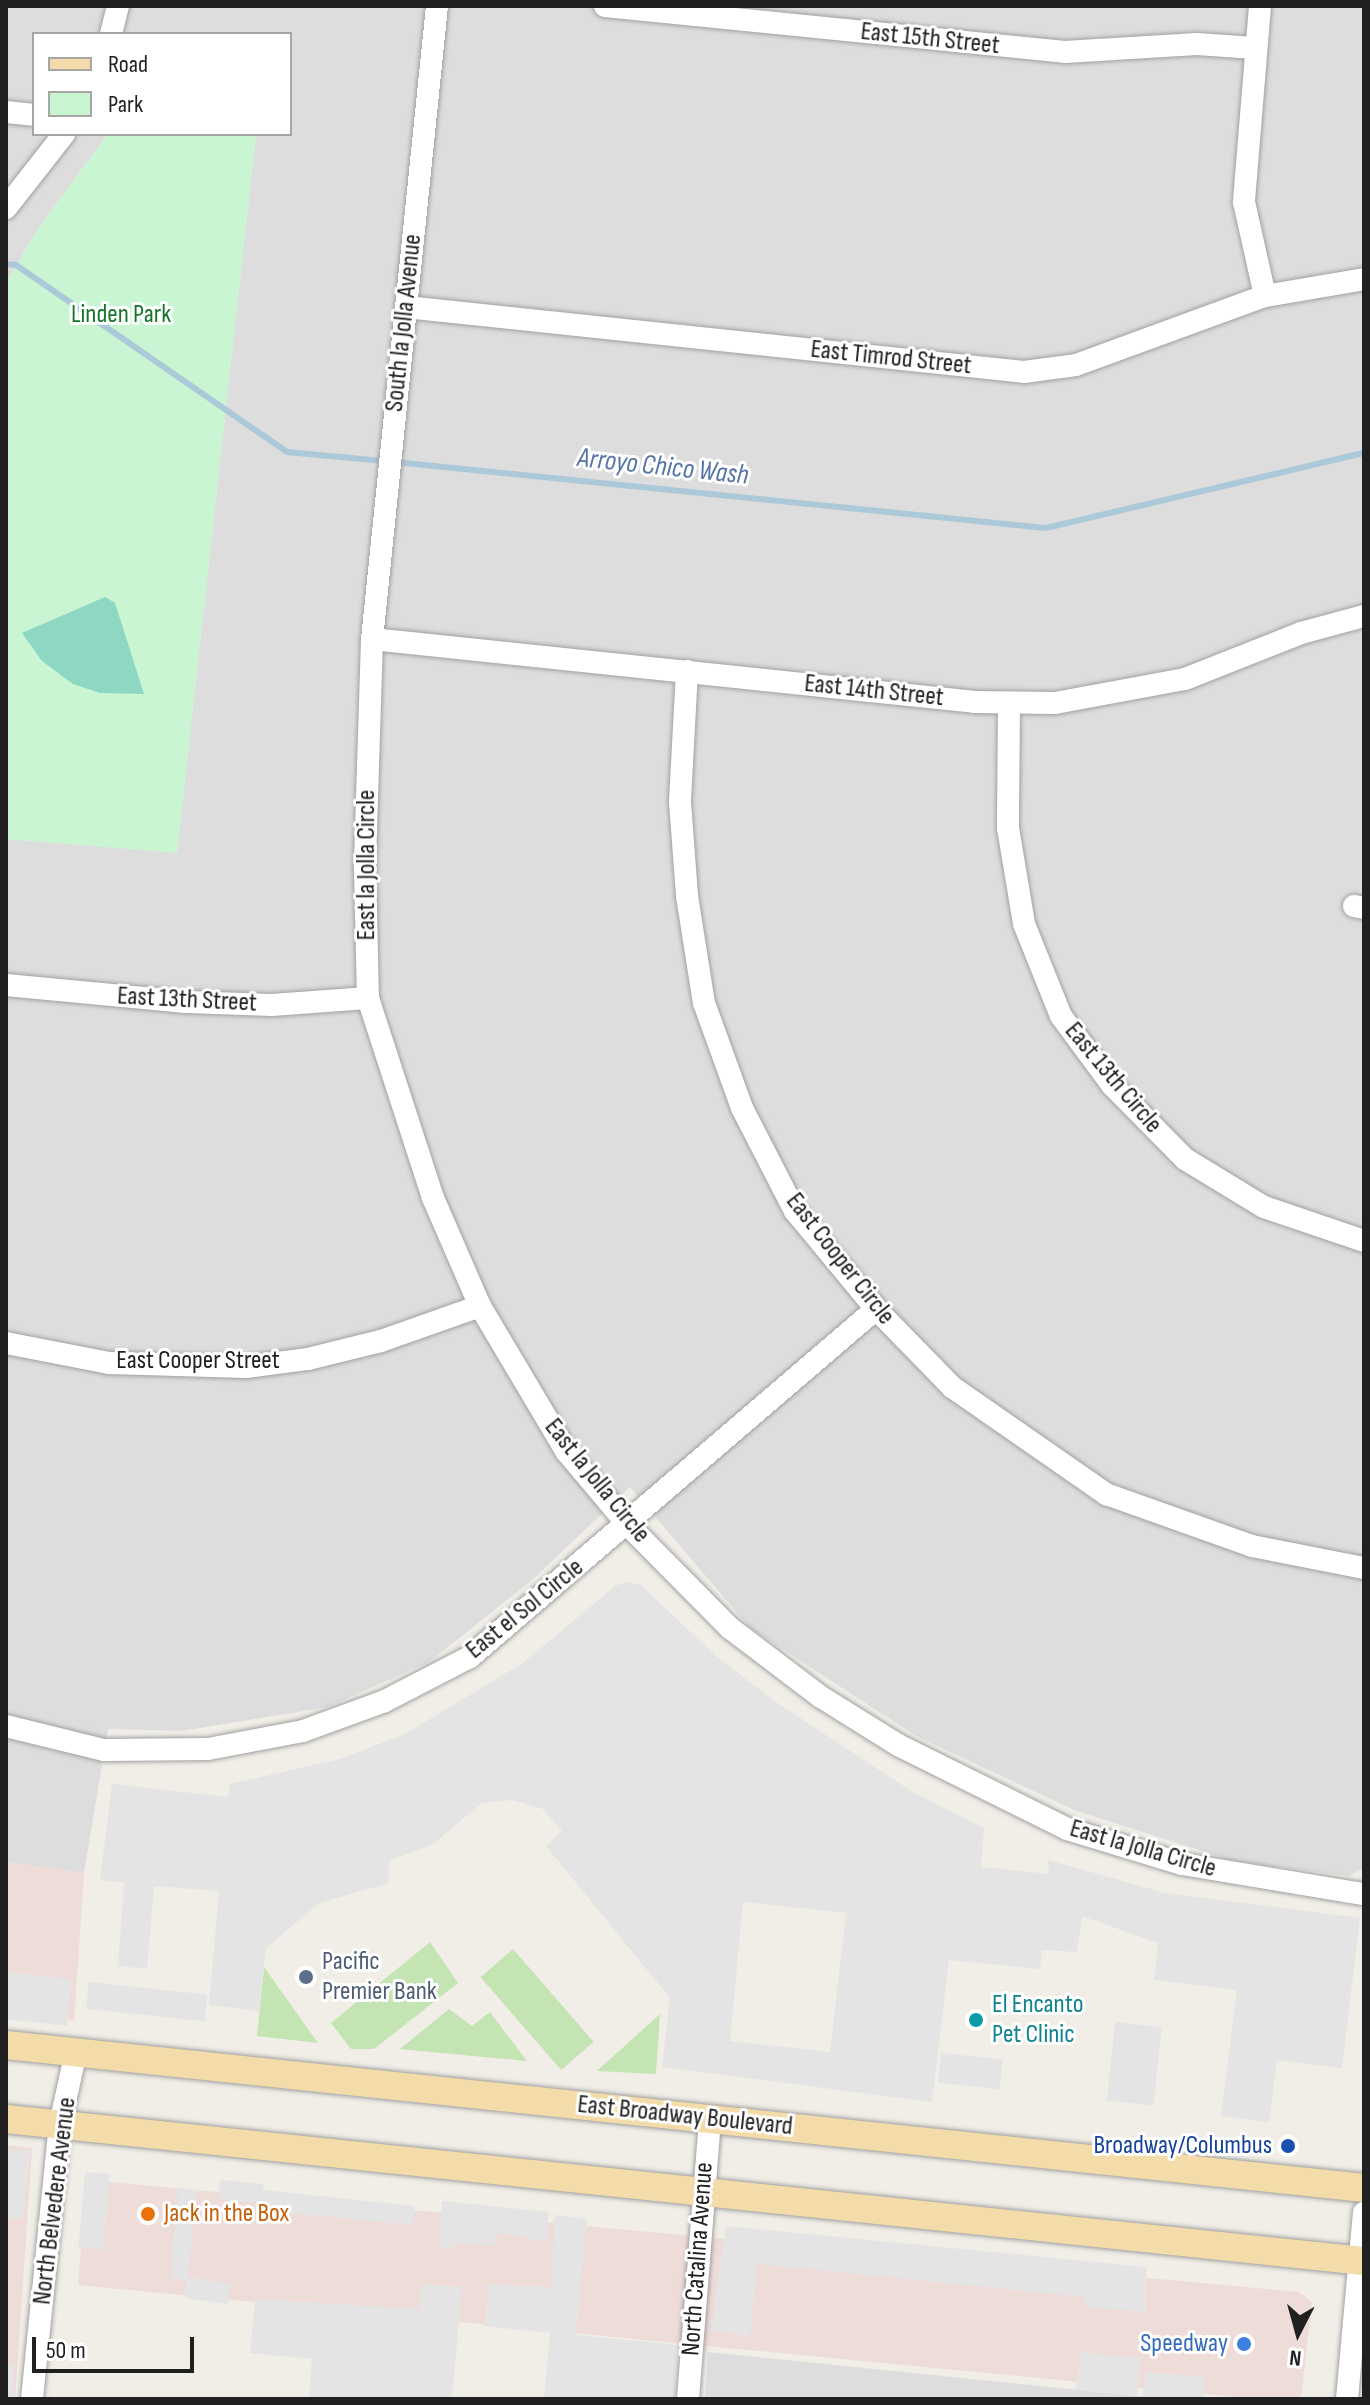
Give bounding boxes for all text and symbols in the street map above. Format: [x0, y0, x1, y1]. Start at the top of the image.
street label: East 15th Street [859, 16, 1001, 62]
legend [32, 32, 292, 136]
text: Road [108, 50, 148, 79]
text: Park [108, 90, 143, 119]
street label: South la Jolla Avenue [379, 233, 429, 413]
park label: Linden Park [71, 299, 171, 331]
street label: East Timrod Street [809, 334, 973, 382]
water label: Arroyo Chico Wash [576, 441, 750, 493]
street label: East 14th Street [803, 668, 945, 714]
street label: East la Jolla Circle [351, 790, 383, 940]
street label: East 13th Street [116, 981, 258, 1019]
street label: East 13th Circle [1058, 1016, 1168, 1140]
street label: East Cooper Circle [779, 1187, 901, 1331]
street label: East Cooper Street [116, 1345, 280, 1377]
street label: East la Jolla Circle [537, 1413, 657, 1549]
street label: East el Sol Circle [460, 1552, 590, 1666]
street label: East la Jolla Circle [1066, 1813, 1220, 1885]
place label: Pacific Premier Bank [322, 1946, 437, 2008]
marker: Pacific Premier Bank [297, 1968, 315, 1986]
place label: El Encanto Pet Clinic [992, 1989, 1083, 2050]
marker: El Encanto Pet Clinic [967, 2011, 985, 2029]
street label: East Broadway Boulevard [576, 2089, 794, 2143]
street label: North Belvedere Avenue [27, 2096, 83, 2306]
place label: Broadway/Columbus [1094, 2130, 1272, 2162]
marker: Broadway/Columbus [1279, 2137, 1297, 2155]
street label: North Catalina Avenue [676, 2161, 720, 2357]
place label: Jack in the Box [164, 2198, 289, 2230]
marker: Jack in the Box [139, 2205, 157, 2223]
north arrow [1258, 2293, 1338, 2373]
scale bar [36, 2321, 198, 2371]
place label: Speedway [1140, 2328, 1228, 2360]
marker: Speedway [1235, 2335, 1253, 2353]
text: 50 m [46, 2336, 86, 2365]
text: N [1288, 2343, 1303, 2371]

